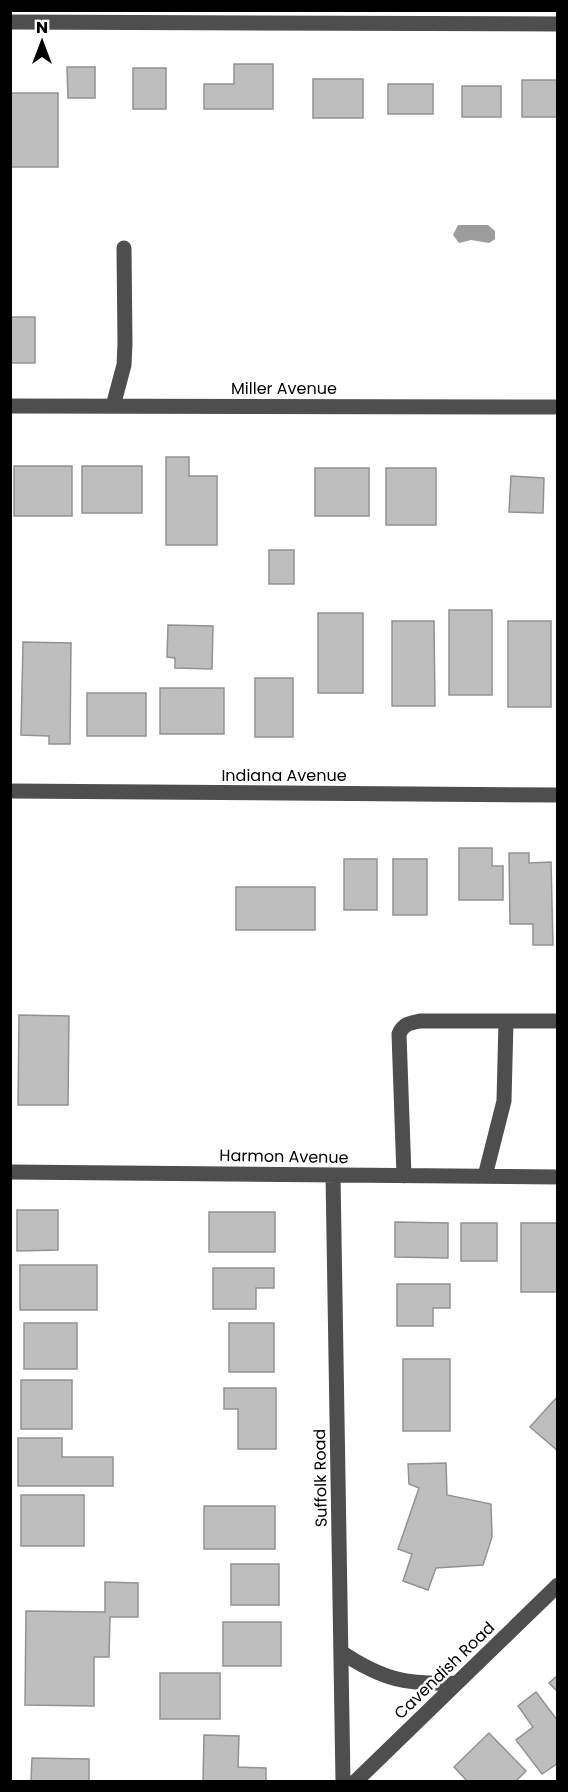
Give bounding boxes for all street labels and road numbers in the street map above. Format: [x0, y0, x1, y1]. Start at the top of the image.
street label: Miller Avenue [231, 377, 337, 400]
street label: Indiana Avenue [221, 764, 347, 787]
street label: Harmon Avenue [219, 1144, 349, 1169]
street label: Suffolk Road [308, 1429, 333, 1527]
street label: Cavendish Road [389, 1616, 500, 1724]

